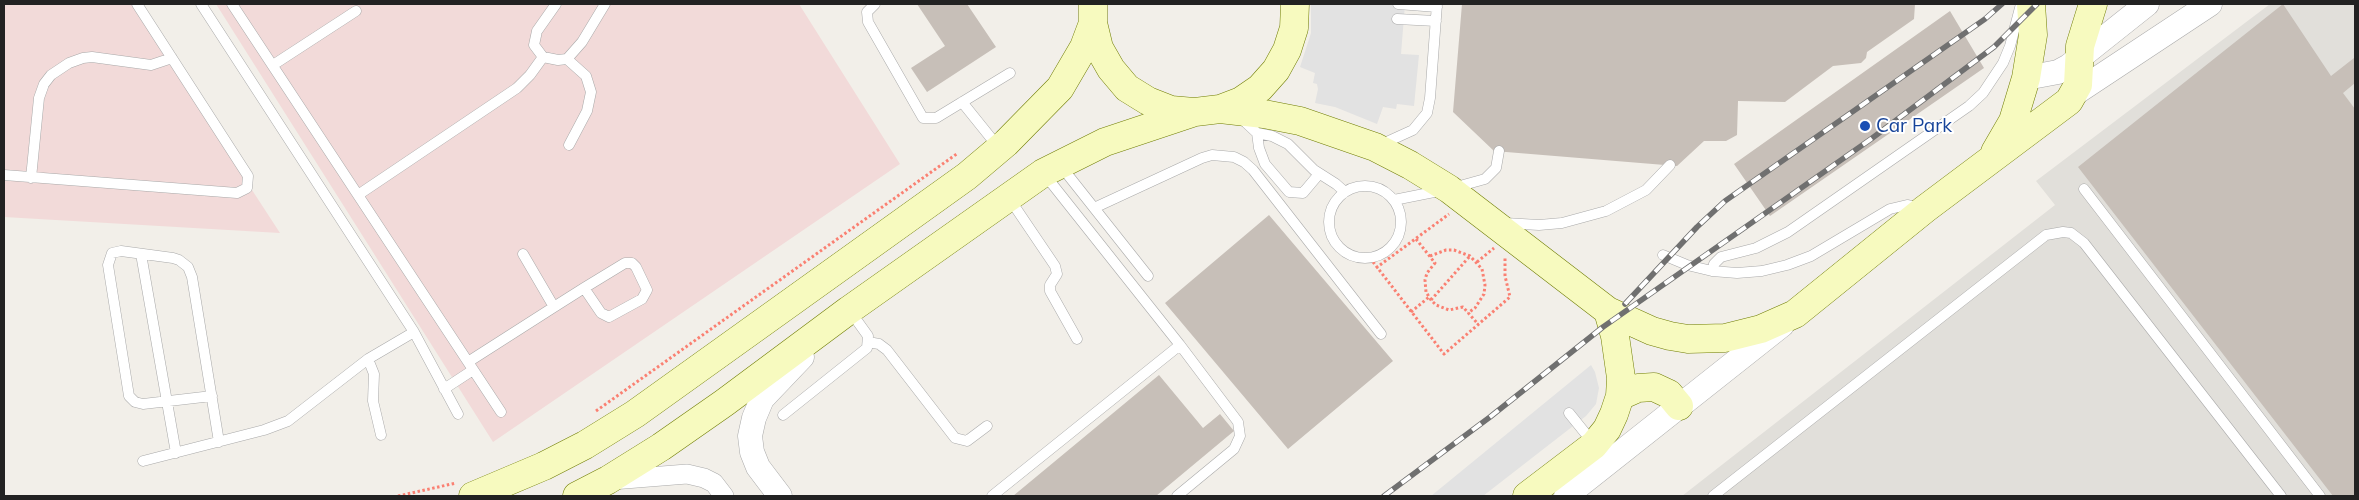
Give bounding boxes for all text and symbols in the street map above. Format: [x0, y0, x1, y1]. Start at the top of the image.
place label: Car Park [1876, 115, 1952, 137]
marker: Car Park [1858, 119, 1872, 133]

